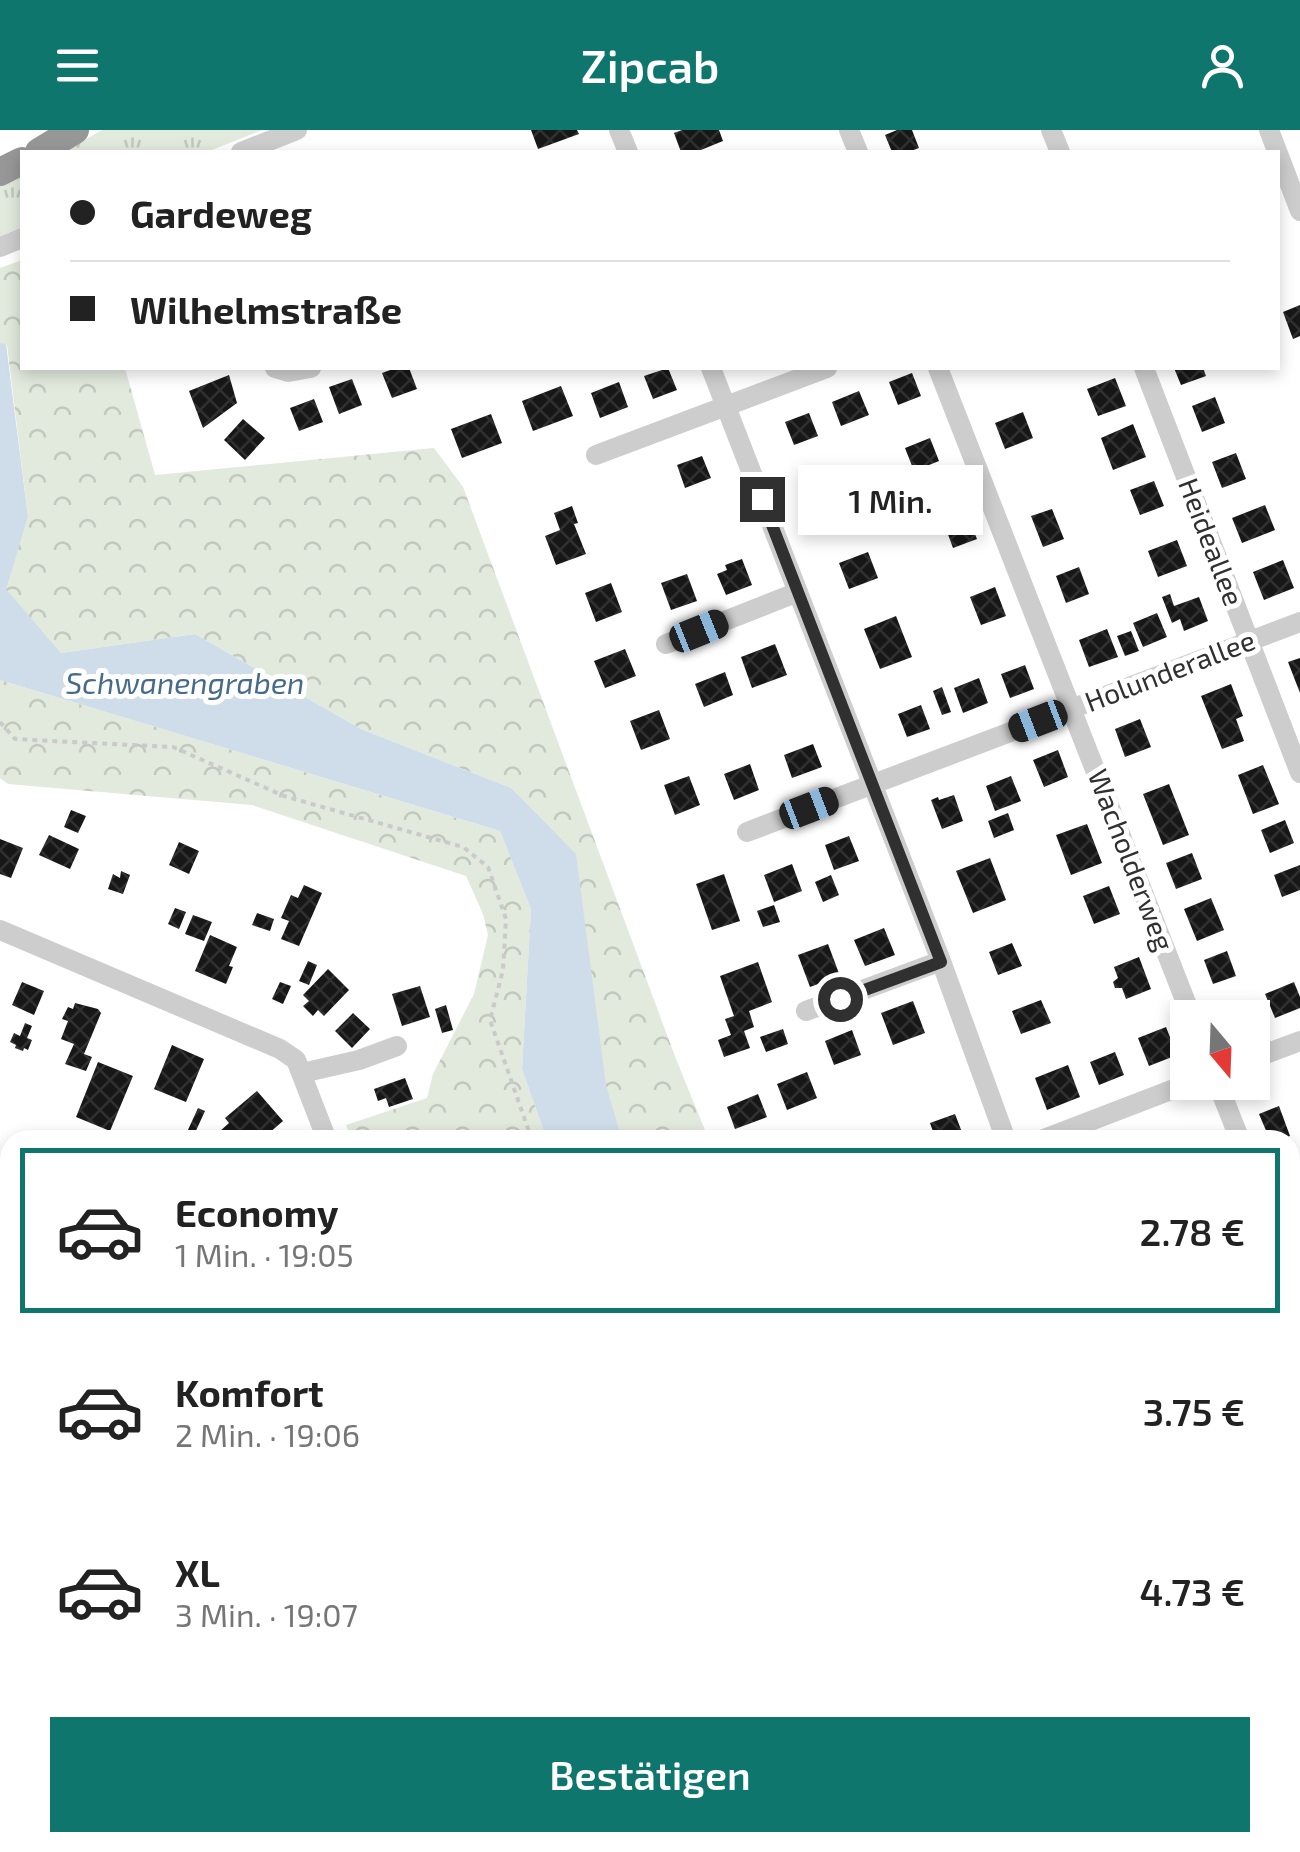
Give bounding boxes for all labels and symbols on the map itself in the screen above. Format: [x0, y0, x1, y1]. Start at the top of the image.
callout: 1 Min. [797, 464, 982, 534]
street label: Heideallee [1172, 473, 1252, 610]
route end [740, 477, 785, 522]
car [666, 606, 732, 656]
street label: Holunderallee [1080, 622, 1260, 718]
water label: Schwanengraben [66, 664, 304, 700]
car [1005, 696, 1071, 746]
street label: Wacholderweg [1082, 764, 1182, 956]
car [776, 783, 842, 833]
route start [818, 977, 863, 1022]
north arrow [1170, 1000, 1270, 1100]

